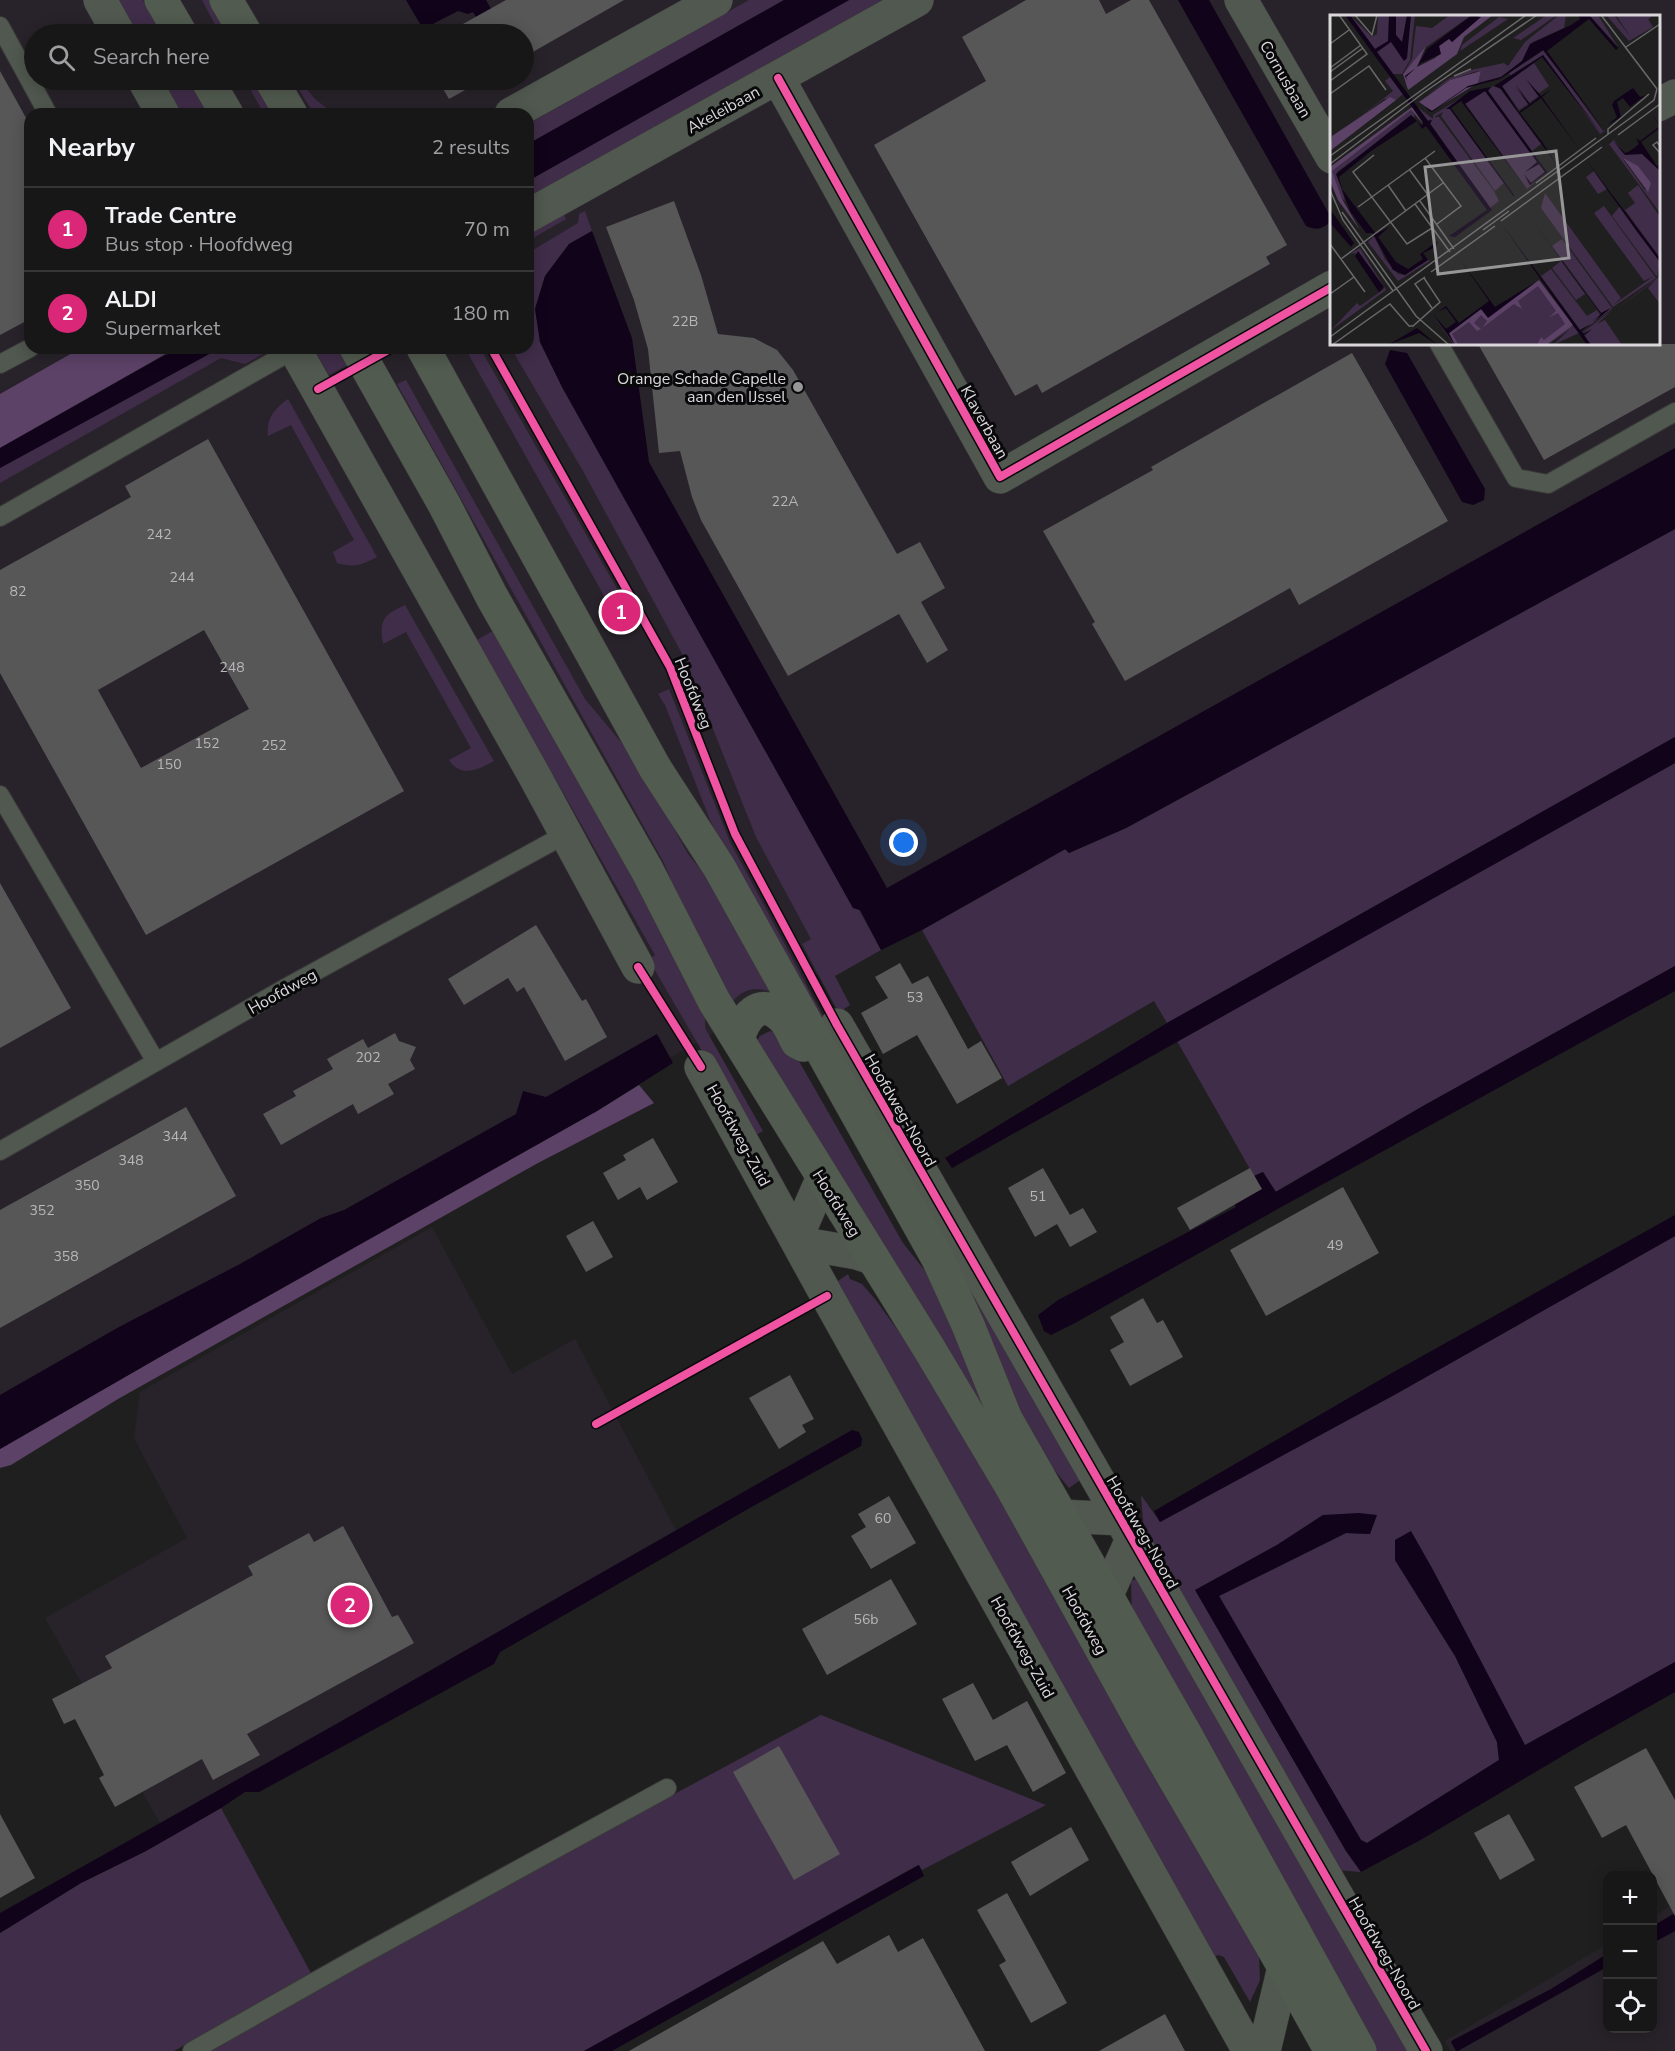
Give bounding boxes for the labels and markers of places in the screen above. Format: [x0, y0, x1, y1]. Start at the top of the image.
place label: Orange Schade Capelle aan den IJssel [617, 368, 786, 408]
marker: Orange Schade Capelle aan den IJssel [791, 380, 805, 394]
pin: 1 [602, 590, 640, 634]
pin: 2 [330, 1582, 370, 1628]

